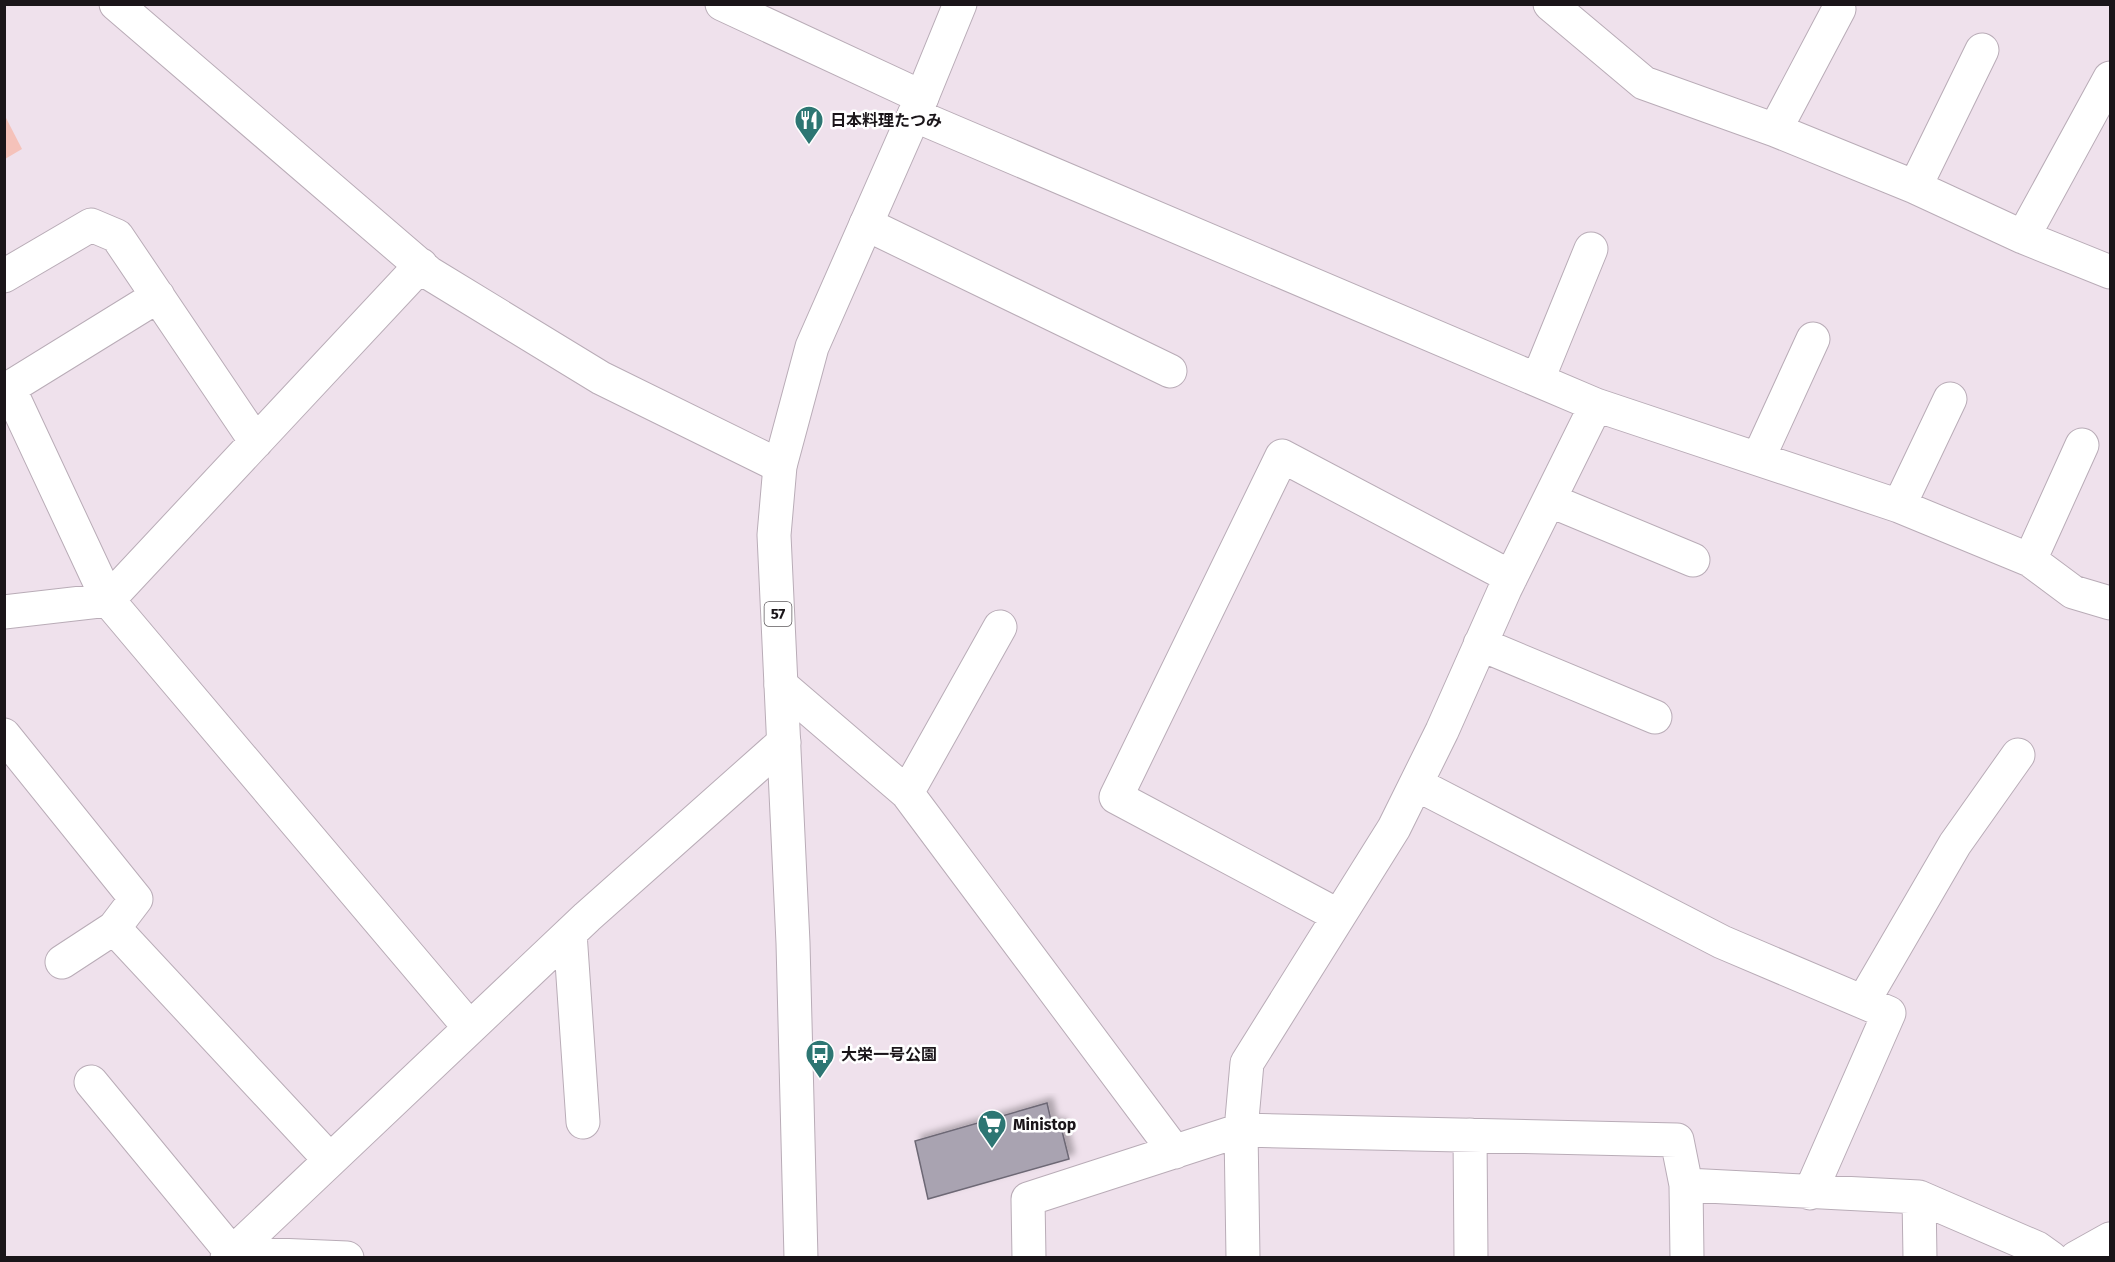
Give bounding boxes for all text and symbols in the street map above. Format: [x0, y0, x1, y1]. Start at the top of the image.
restaurant icon: 日本料理たつみ [793, 104, 825, 146]
place label: 日本料理たつみ [830, 111, 942, 130]
road number: 57 [764, 602, 792, 626]
bus stop icon: 大栄一号公園 [804, 1038, 836, 1080]
place label: 大栄一号公園 [841, 1045, 937, 1064]
supermarket icon: Ministop [976, 1108, 1008, 1150]
place label: Ministop [1013, 1115, 1076, 1134]

